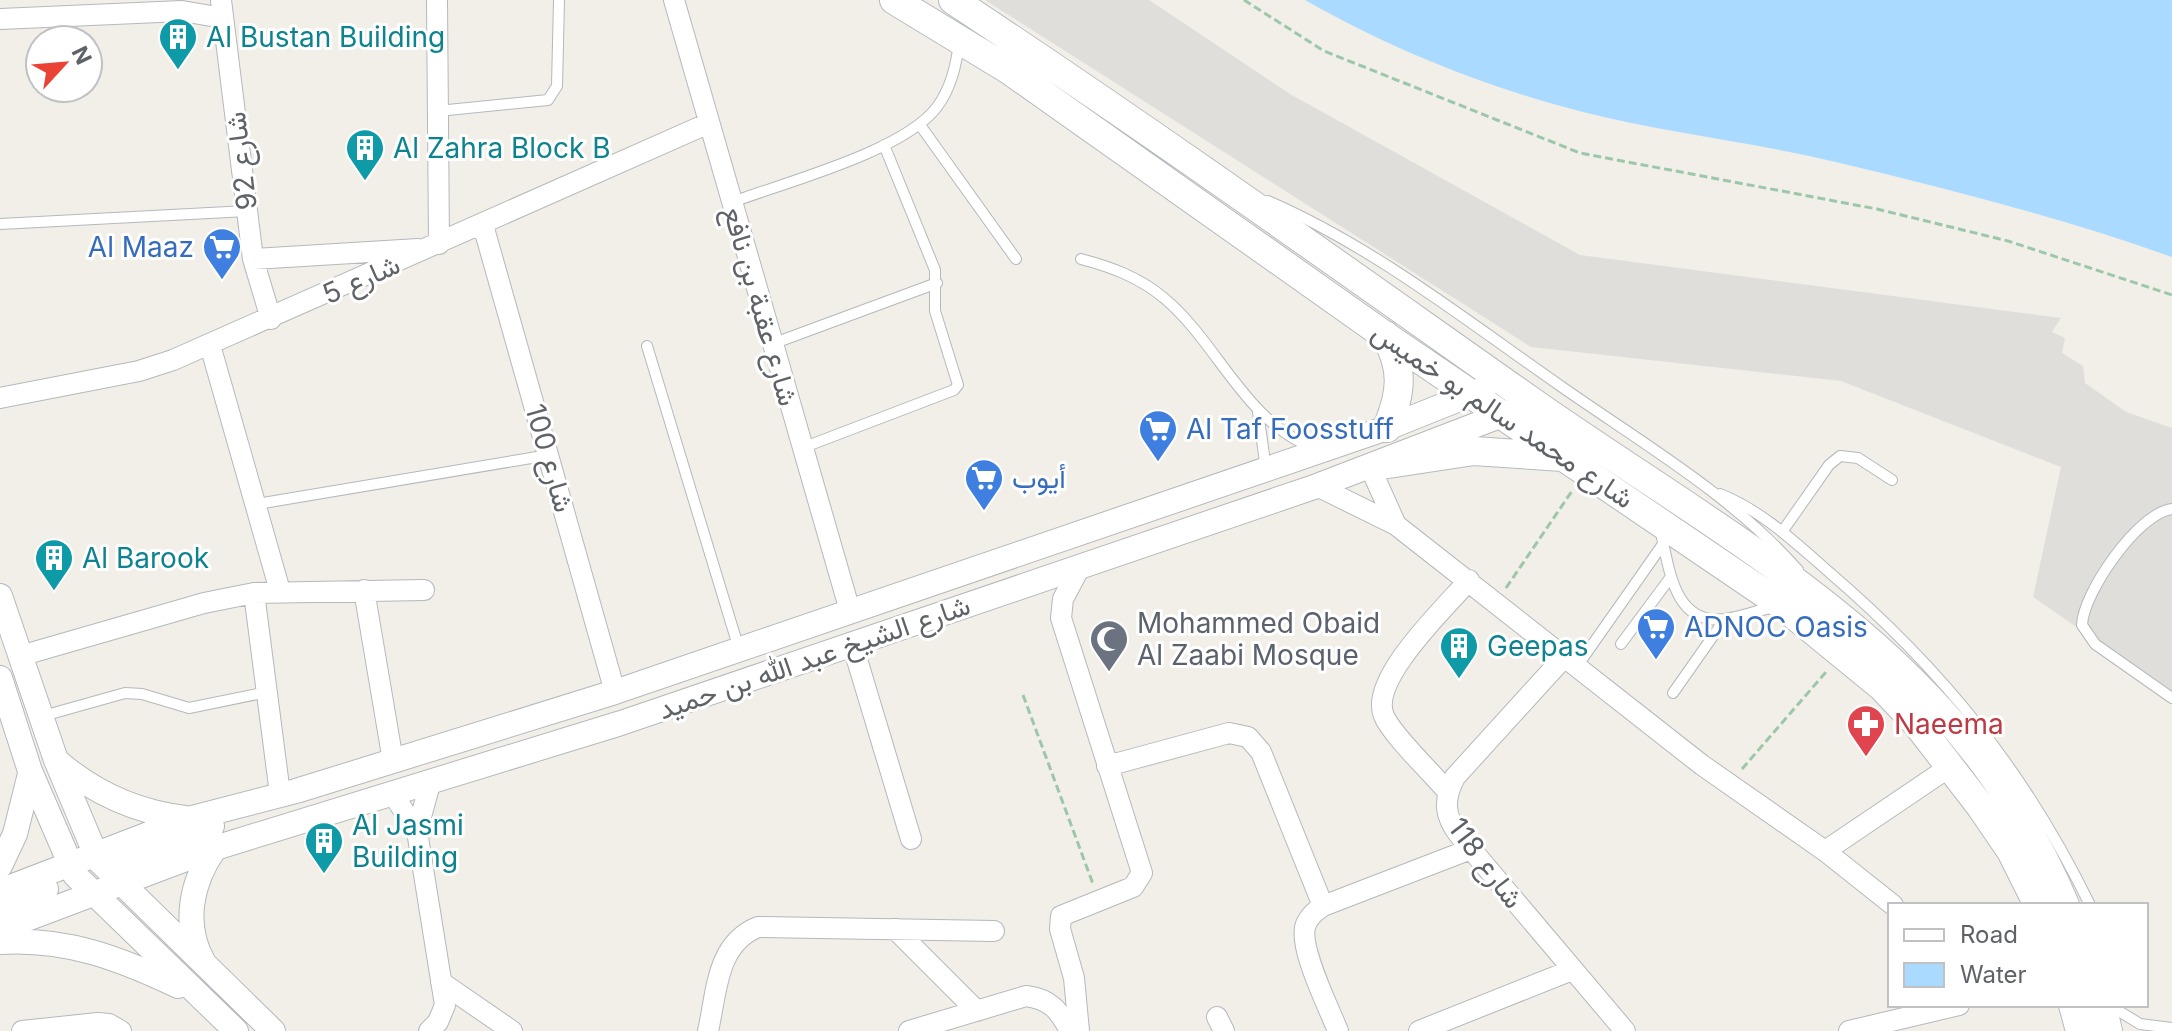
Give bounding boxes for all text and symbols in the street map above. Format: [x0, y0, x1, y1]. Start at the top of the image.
building icon: Al Bustan Building [157, 16, 199, 71]
place label: Al Bustan Building [206, 20, 445, 54]
north arrow [24, 24, 104, 104]
text: N [67, 42, 97, 68]
street label: شارع 92 [218, 110, 266, 212]
building icon: Al Zahra Block B [344, 127, 386, 182]
place label: Al Zahra Block B [393, 131, 610, 165]
street label: شارع عقبة بن نافع [713, 202, 806, 411]
supermarket icon: Al Maaz [201, 226, 243, 281]
place label: Al Maaz [88, 230, 194, 264]
street label: شارع 5 [317, 247, 406, 313]
street label: شارع محمد سالم بو خميس [1365, 315, 1640, 517]
street label: شارع 100 [516, 400, 582, 517]
supermarket icon: Al Taf Foosstuff [1137, 408, 1179, 463]
place label: Al Taf Foosstuff [1186, 412, 1394, 446]
supermarket icon: أيوب [963, 457, 1005, 512]
place label: أيوب [1012, 461, 1066, 496]
building icon: Al Barook [33, 537, 75, 592]
place label: Al Barook [82, 541, 209, 575]
street label: شارع الشيخ عبد الله بن حميد [654, 588, 975, 729]
place label: Mohammed Obaid Al Zaabi Mosque [1137, 606, 1380, 672]
supermarket icon: ADNOC Oasis [1635, 606, 1677, 661]
place label: ADNOC Oasis [1684, 610, 1868, 644]
mosque icon: Mohammed Obaid Al Zaabi Mosque [1088, 618, 1130, 673]
building icon: Geepas [1438, 625, 1480, 680]
place label: Geepas [1487, 629, 1588, 663]
pharmacy icon: Naeema [1845, 703, 1887, 758]
place label: Naeema [1894, 707, 2004, 741]
place label: Al Jasmi Building [352, 808, 464, 874]
street label: شارع 118 [1439, 811, 1531, 916]
building icon: Al Jasmi Building [303, 820, 345, 875]
legend [1888, 903, 2148, 1007]
text: Road [1960, 920, 2018, 949]
text: Water [1960, 960, 2027, 989]

